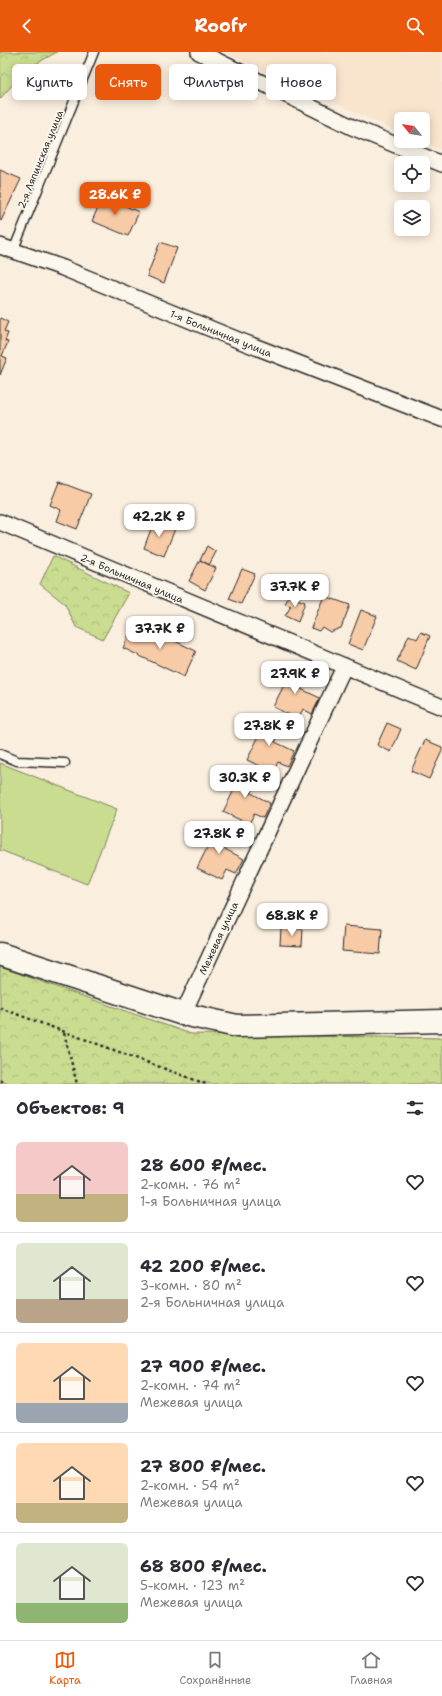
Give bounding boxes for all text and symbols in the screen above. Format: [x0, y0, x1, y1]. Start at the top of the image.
text: Roofr [195, 14, 248, 38]
icon: back [16, 15, 38, 37]
icon: search [404, 15, 426, 37]
chip: Купить [12, 64, 87, 100]
chip: Снять [95, 64, 161, 100]
chip: Фильтры [169, 64, 258, 100]
chip: Новое [266, 64, 336, 100]
street label: 2-я Ляпинская улица [15, 107, 66, 210]
north arrow [394, 112, 430, 148]
map controls [394, 112, 430, 236]
button: locate [394, 156, 430, 192]
pin: 28.6K ₽ [78, 182, 152, 216]
text: 28.6K ₽ [89, 186, 141, 203]
button: layers [394, 200, 430, 236]
street label: 1-я Больничная улица [168, 307, 274, 360]
pin: 42.2K ₽ [122, 504, 196, 538]
text: 42.2K ₽ [133, 508, 185, 525]
street label: 2-я Больничная улица [78, 551, 186, 606]
pin: 37.7K ₽ [258, 574, 332, 608]
text: 37.7K ₽ [270, 578, 320, 595]
pin: 37.7K ₽ [123, 616, 197, 650]
text: 37.7K ₽ [135, 620, 185, 637]
pin: 27.9K ₽ [258, 661, 332, 695]
text: 27.9K ₽ [270, 665, 320, 682]
pin: 27.8K ₽ [232, 713, 306, 747]
text: 27.8K ₽ [243, 717, 295, 734]
pin: 30.3K ₽ [208, 765, 282, 799]
text: 30.3K ₽ [219, 769, 271, 786]
pin: 27.8K ₽ [182, 821, 256, 855]
text: 27.8K ₽ [193, 825, 245, 842]
street label: Межевая улица [196, 899, 241, 977]
pin: 68.8K ₽ [255, 903, 329, 937]
text: 68.8K ₽ [266, 907, 318, 924]
text: Объектов: 9 [16, 1097, 125, 1119]
icon: filters [404, 1097, 426, 1119]
text: 28 600 ₽/мес. [140, 1154, 267, 1176]
icon: home [48, 1158, 96, 1206]
icon: heart [404, 1171, 426, 1193]
text: 2-комн. · 76 m² [140, 1176, 241, 1193]
text: 1-я Больничная улица [140, 1193, 281, 1210]
text: 42 200 ₽/мес. [140, 1255, 266, 1277]
icon: home [48, 1259, 96, 1307]
icon: heart [404, 1272, 426, 1294]
text: 3-комн. · 80 m² [140, 1277, 242, 1294]
text: 2-я Больничная улица [140, 1294, 284, 1311]
text: 27 900 ₽/мес. [140, 1355, 266, 1377]
icon: home [48, 1359, 96, 1407]
icon: heart [404, 1372, 426, 1394]
text: 2-комн. · 74 m² [140, 1377, 241, 1394]
text: Межевая улица [140, 1394, 243, 1411]
text: 27 800 ₽/мес. [140, 1455, 266, 1477]
icon: home [48, 1459, 96, 1507]
icon: heart [404, 1472, 426, 1494]
text: 2-комн. · 54 m² [140, 1477, 240, 1494]
text: Межевая улица [140, 1494, 243, 1511]
text: 68 800 ₽/мес. [140, 1555, 267, 1577]
icon: home [48, 1559, 96, 1607]
icon: heart [404, 1572, 426, 1594]
text: 5-комн. · 123 m² [140, 1577, 245, 1594]
text: Межевая улица [140, 1594, 243, 1611]
tab: Карта [49, 1649, 81, 1688]
tab: Сохранённые [179, 1649, 251, 1688]
tab: Главная [350, 1649, 393, 1688]

